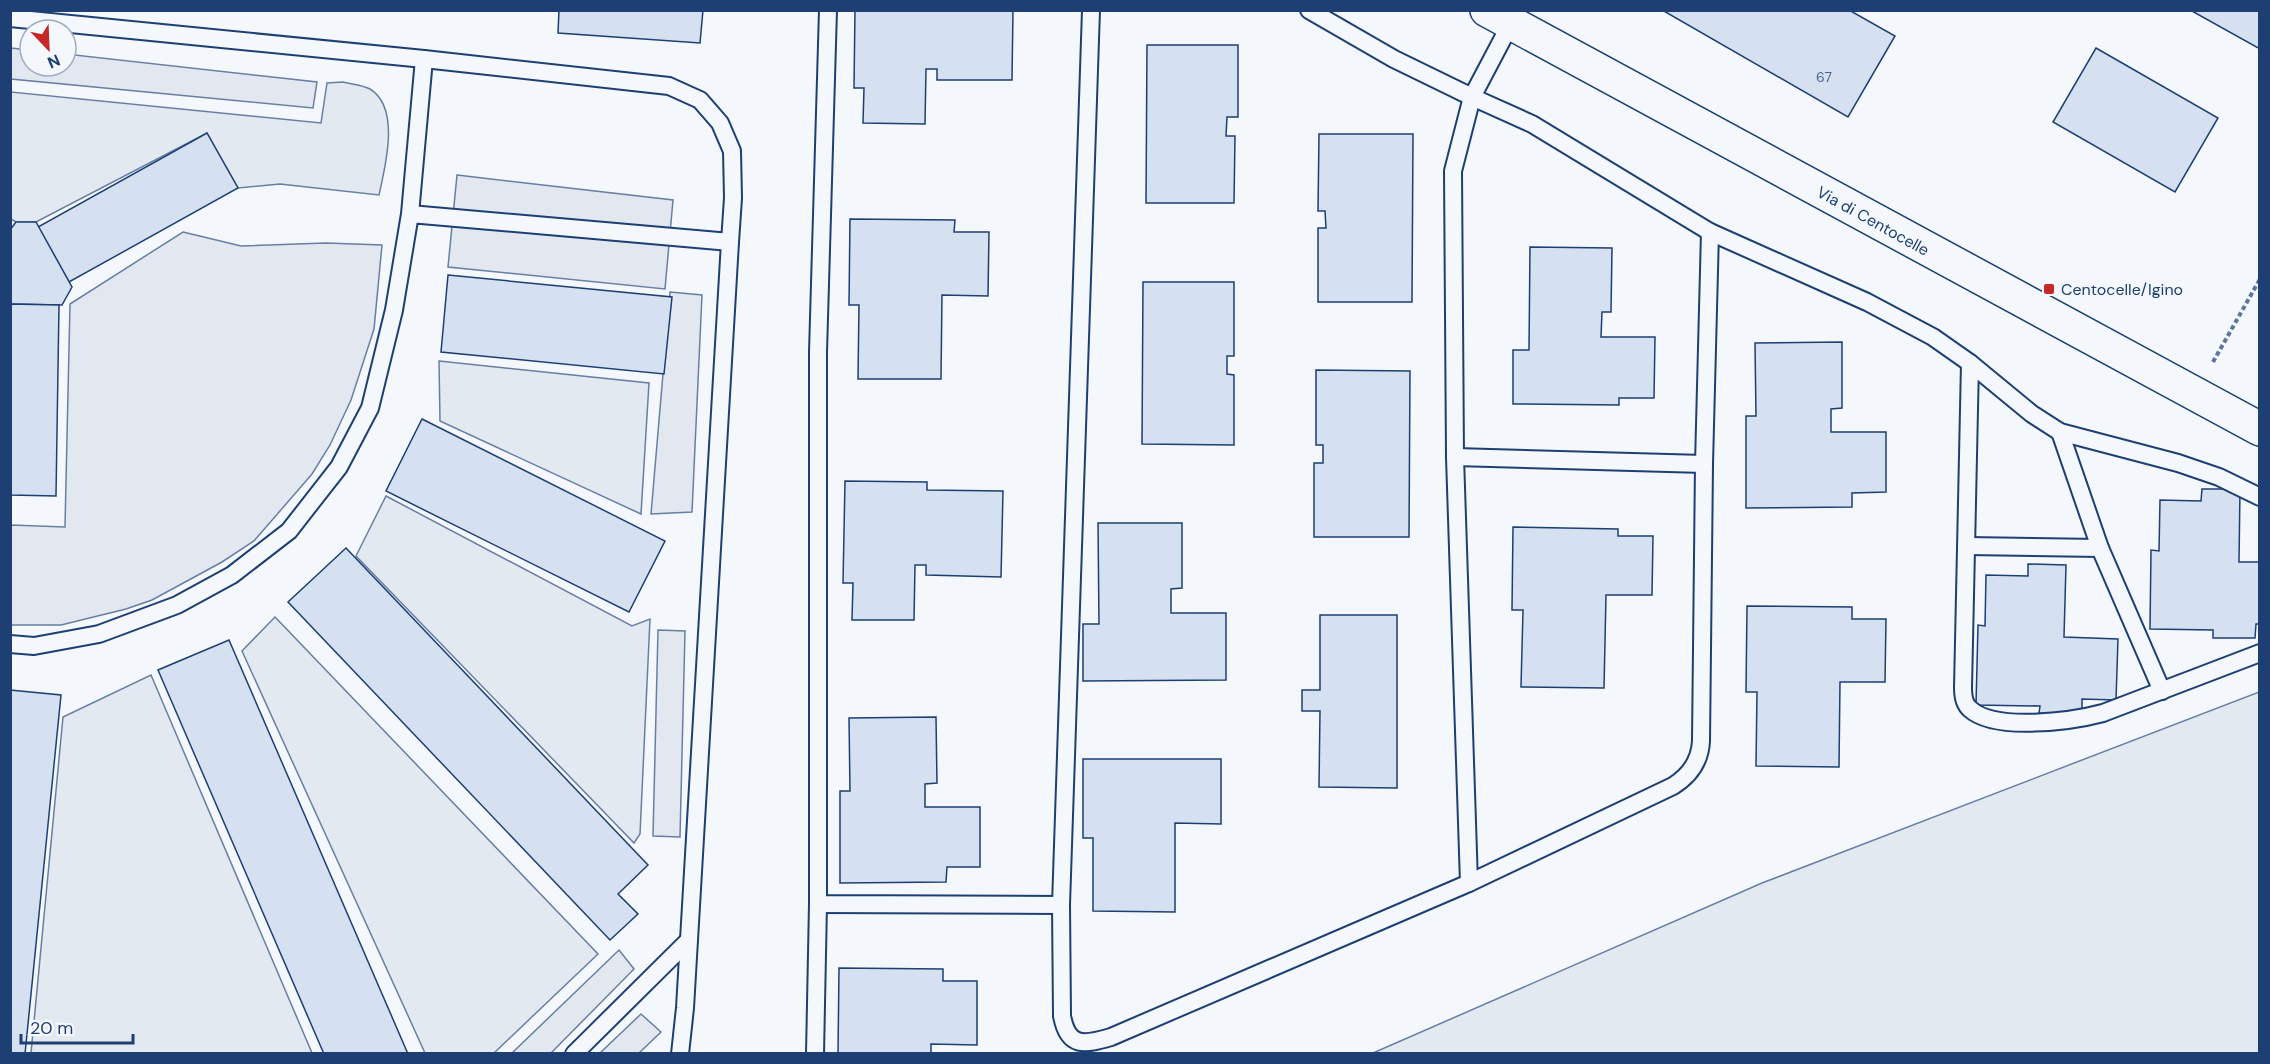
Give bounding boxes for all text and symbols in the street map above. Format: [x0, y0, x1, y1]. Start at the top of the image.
north arrow [18, 18, 78, 78]
text: N [44, 49, 63, 73]
house number: 67 [1816, 68, 1832, 86]
street label: Via di Centocelle [1813, 181, 1933, 261]
place label: Centocelle/Igino [2061, 279, 2183, 300]
marker: Centocelle/Igino [2042, 282, 2056, 296]
scale bar [21, 1007, 134, 1045]
text: 20 m [30, 1016, 73, 1040]

